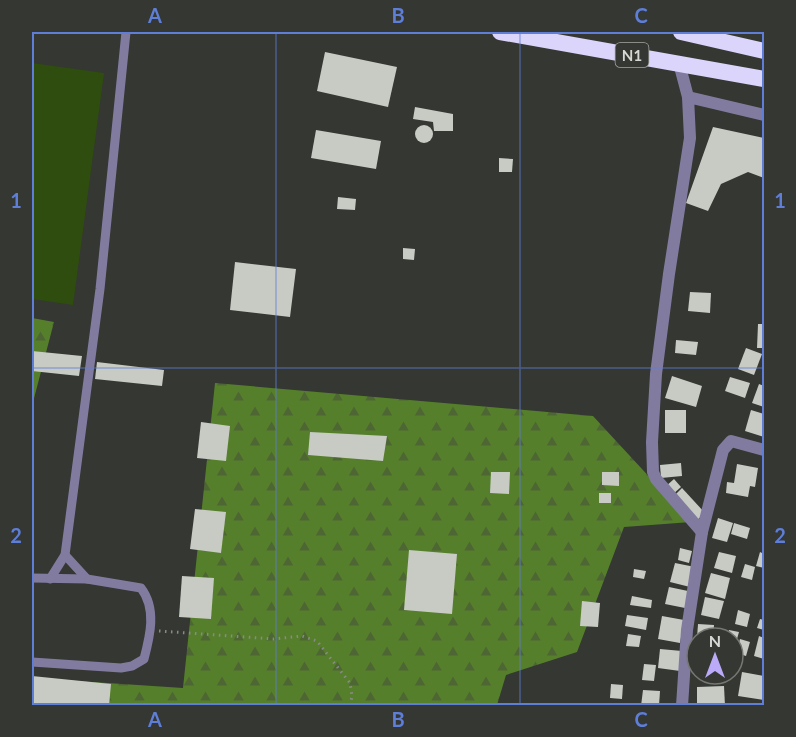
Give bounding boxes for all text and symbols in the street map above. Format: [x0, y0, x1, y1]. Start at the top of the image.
text: A [147, 3, 162, 27]
text: B [391, 3, 405, 27]
text: C [634, 3, 648, 27]
road number: N1 [616, 43, 648, 67]
text: 1 [10, 188, 22, 212]
text: 1 [774, 188, 786, 212]
text: 2 [10, 523, 22, 547]
text: 2 [774, 523, 786, 547]
north arrow [685, 626, 745, 686]
text: N [709, 631, 721, 650]
text: A [147, 707, 162, 731]
text: B [391, 707, 405, 731]
text: C [634, 707, 648, 731]

